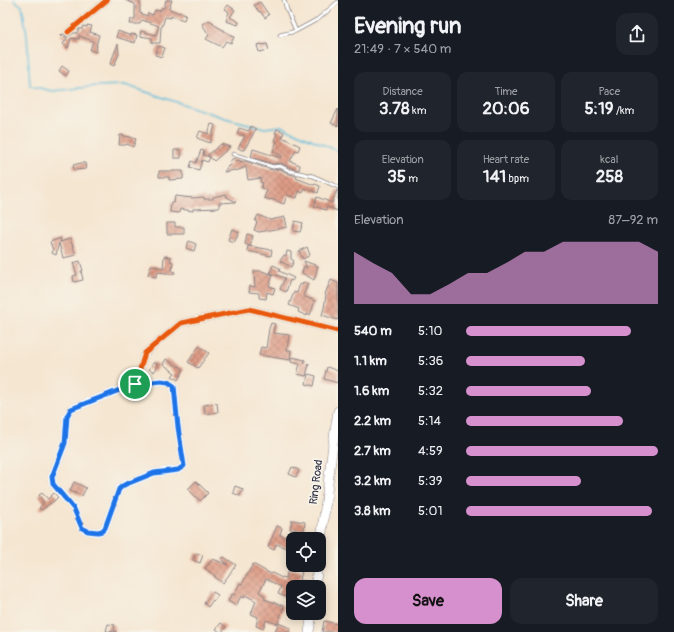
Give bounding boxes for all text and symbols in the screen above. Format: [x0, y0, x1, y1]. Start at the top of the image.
text: Evening run [354, 12, 462, 40]
button: share [616, 13, 658, 55]
text: 21:49 · 7 × 540 m [354, 41, 451, 57]
text: Distance [383, 85, 423, 98]
text: Time [494, 85, 517, 98]
text: Pace [598, 85, 620, 98]
text: 3.78 [379, 98, 410, 119]
text: 20:06 [482, 98, 530, 119]
text: 5:19 [584, 98, 614, 119]
text: km [410, 104, 426, 117]
text: /km [614, 104, 634, 117]
text: Elevation [382, 153, 424, 166]
text: Heart rate [483, 153, 529, 166]
text: kcal [600, 153, 618, 166]
text: 35 [387, 166, 406, 187]
text: 141 [483, 166, 506, 187]
text: 258 [596, 166, 623, 187]
text: m [406, 172, 418, 185]
text: bpm [506, 172, 529, 185]
text: Elevation [354, 212, 404, 228]
text: 87–92 m [609, 212, 658, 228]
text: 540 m [354, 323, 392, 339]
text: 5:10 [418, 323, 442, 339]
text: 1.1 km [354, 353, 387, 369]
text: 5:36 [418, 353, 443, 369]
pin [118, 367, 152, 401]
icon: arrive [124, 373, 146, 395]
text: 1.6 km [354, 383, 389, 399]
text: 5:32 [418, 383, 443, 399]
text: 2.2 km [354, 413, 391, 429]
text: 5:14 [418, 413, 441, 429]
text: 2.7 km [354, 443, 391, 459]
text: 4:59 [418, 443, 443, 459]
street label: Ring Road [307, 459, 325, 505]
text: 3.2 km [354, 473, 391, 489]
text: 5:39 [418, 473, 442, 489]
text: 3.8 km [354, 503, 390, 519]
text: 5:01 [418, 503, 442, 519]
map controls [286, 532, 326, 620]
button: locate [286, 532, 326, 572]
button: Save [354, 578, 502, 624]
button: Share [510, 578, 658, 624]
button: layers [286, 580, 326, 620]

